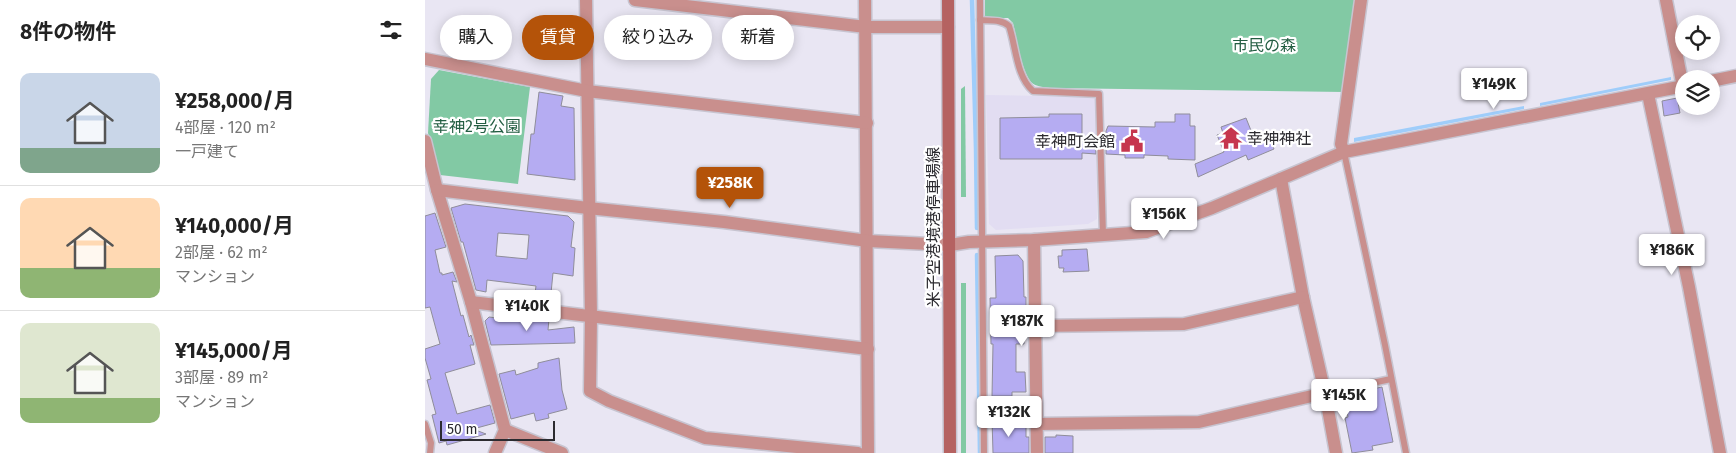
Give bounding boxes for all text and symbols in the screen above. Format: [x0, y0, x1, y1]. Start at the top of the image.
chip: 購入 [440, 15, 512, 60]
chip: 賃貸 [522, 15, 594, 60]
chip: 絞り込み [604, 15, 712, 60]
chip: 新着 [722, 15, 794, 60]
map controls [1675, 15, 1720, 115]
button: locate [1675, 15, 1720, 60]
icon: filters [377, 16, 405, 44]
text: 8件の物件 [20, 19, 116, 45]
park label: 市民の森 [1232, 36, 1296, 55]
pin: ¥149K [1459, 68, 1529, 110]
button: layers [1675, 70, 1720, 115]
text: ¥149K [1472, 74, 1516, 93]
text: ¥258,000/月 [175, 88, 294, 114]
icon: home [60, 93, 120, 153]
park label: 幸神2号公園 [433, 117, 521, 136]
text: 4部屋 · 120 m² [175, 118, 276, 137]
temple icon: 幸神神社 [1218, 125, 1244, 151]
public building icon: 幸神町会館 [1119, 128, 1145, 154]
place label: 幸神神社 [1247, 129, 1311, 148]
place label: 幸神町会館 [1035, 132, 1115, 151]
text: 一戸建て [175, 142, 239, 161]
street label: 米子空港境港停車場線 [924, 147, 943, 307]
pin: ¥258K [695, 166, 765, 209]
text: ¥258K [707, 173, 753, 192]
pin: ¥156K [1129, 198, 1199, 240]
text: ¥156K [1142, 204, 1186, 223]
text: ¥140,000/月 [175, 213, 294, 239]
icon: home [60, 218, 120, 278]
pin: ¥186K [1637, 234, 1707, 276]
text: ¥186K [1650, 240, 1694, 259]
text: 2部屋 · 62 m² [175, 243, 268, 262]
text: マンション [175, 267, 255, 286]
pin: ¥140K [492, 290, 562, 332]
text: ¥140K [505, 296, 549, 315]
pin: ¥187K [987, 304, 1057, 347]
text: ¥187K [1001, 311, 1043, 330]
text: ¥145,000/月 [175, 338, 292, 364]
icon: home [60, 343, 120, 403]
text: 3部屋 · 89 m² [175, 368, 269, 387]
pin: ¥145K [1309, 378, 1379, 421]
text: ¥145K [1322, 385, 1366, 404]
text: マンション [175, 392, 255, 411]
pin: ¥132K [974, 396, 1044, 438]
text: ¥132K [988, 402, 1030, 421]
scale bar [440, 418, 555, 441]
text: 50 m [447, 421, 478, 438]

